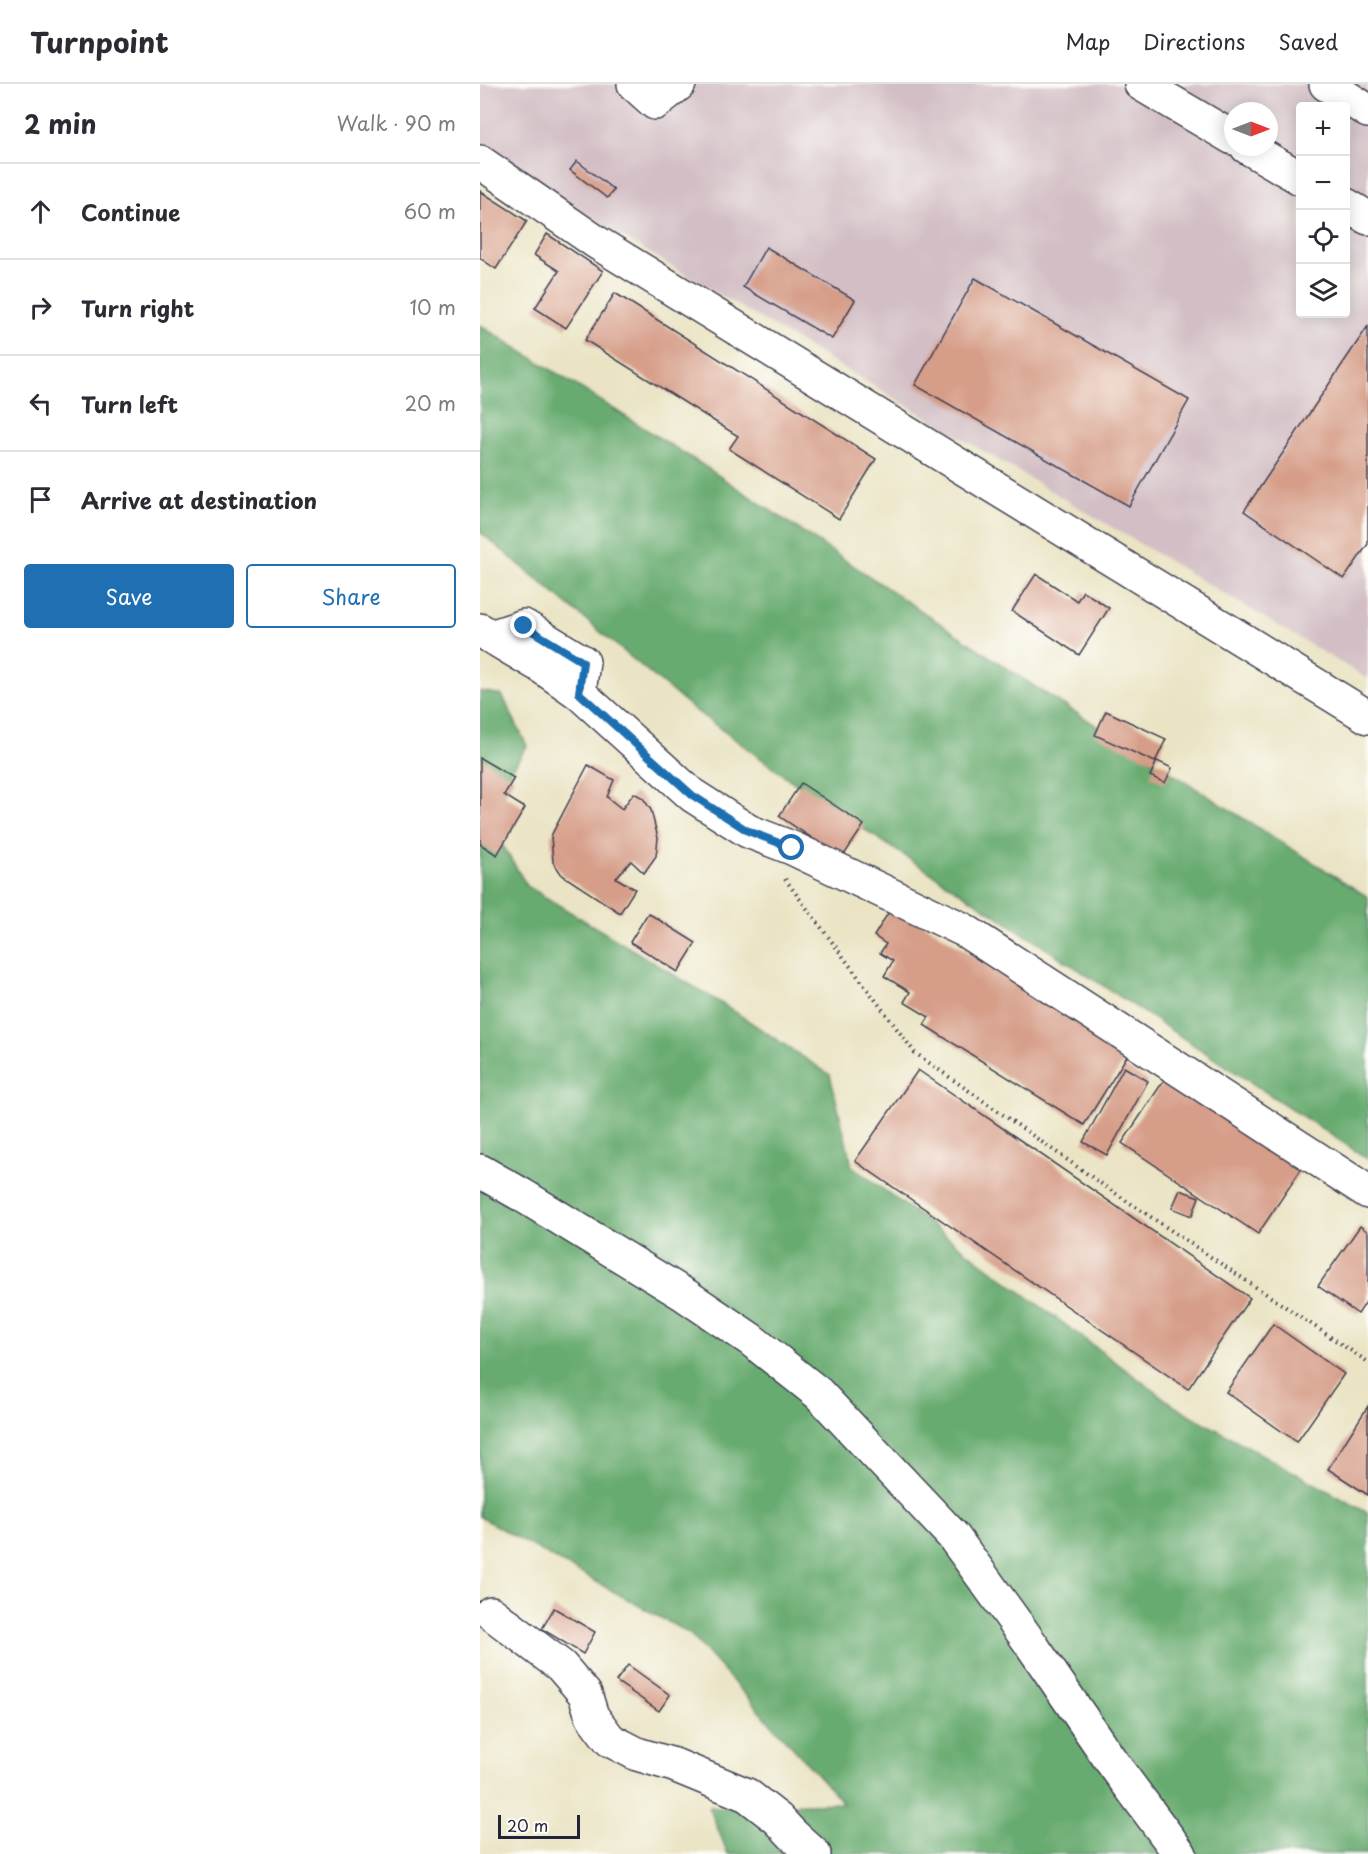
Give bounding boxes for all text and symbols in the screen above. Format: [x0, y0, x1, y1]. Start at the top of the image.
text: Turnpoint [30, 20, 169, 63]
text: Map [1065, 25, 1110, 57]
text: Directions [1143, 25, 1245, 57]
text: Saved [1278, 25, 1338, 57]
north arrow [1224, 102, 1278, 156]
map controls [1296, 102, 1350, 318]
button: + [1296, 102, 1350, 156]
text: 2 min [24, 104, 97, 143]
text: Walk · 90 m [337, 108, 456, 138]
button: − [1296, 156, 1350, 210]
icon: ahead [24, 195, 57, 228]
text: Continue [81, 195, 180, 228]
text: 60 m [404, 196, 456, 226]
button: locate [1296, 210, 1350, 264]
button: layers [1296, 264, 1350, 318]
icon: right [24, 291, 57, 324]
text: Turn right [81, 291, 194, 324]
text: 10 m [409, 292, 456, 322]
icon: left [24, 387, 57, 420]
text: Turn left [81, 387, 178, 420]
text: 20 m [404, 388, 456, 418]
icon: arrive [24, 483, 57, 516]
text: Arrive at destination [81, 483, 317, 516]
button: Save [24, 564, 234, 628]
button: Share [246, 564, 456, 628]
route end [510, 612, 536, 638]
route start [778, 834, 804, 860]
scale bar [498, 1812, 580, 1840]
text: 20 m [507, 1813, 548, 1837]

